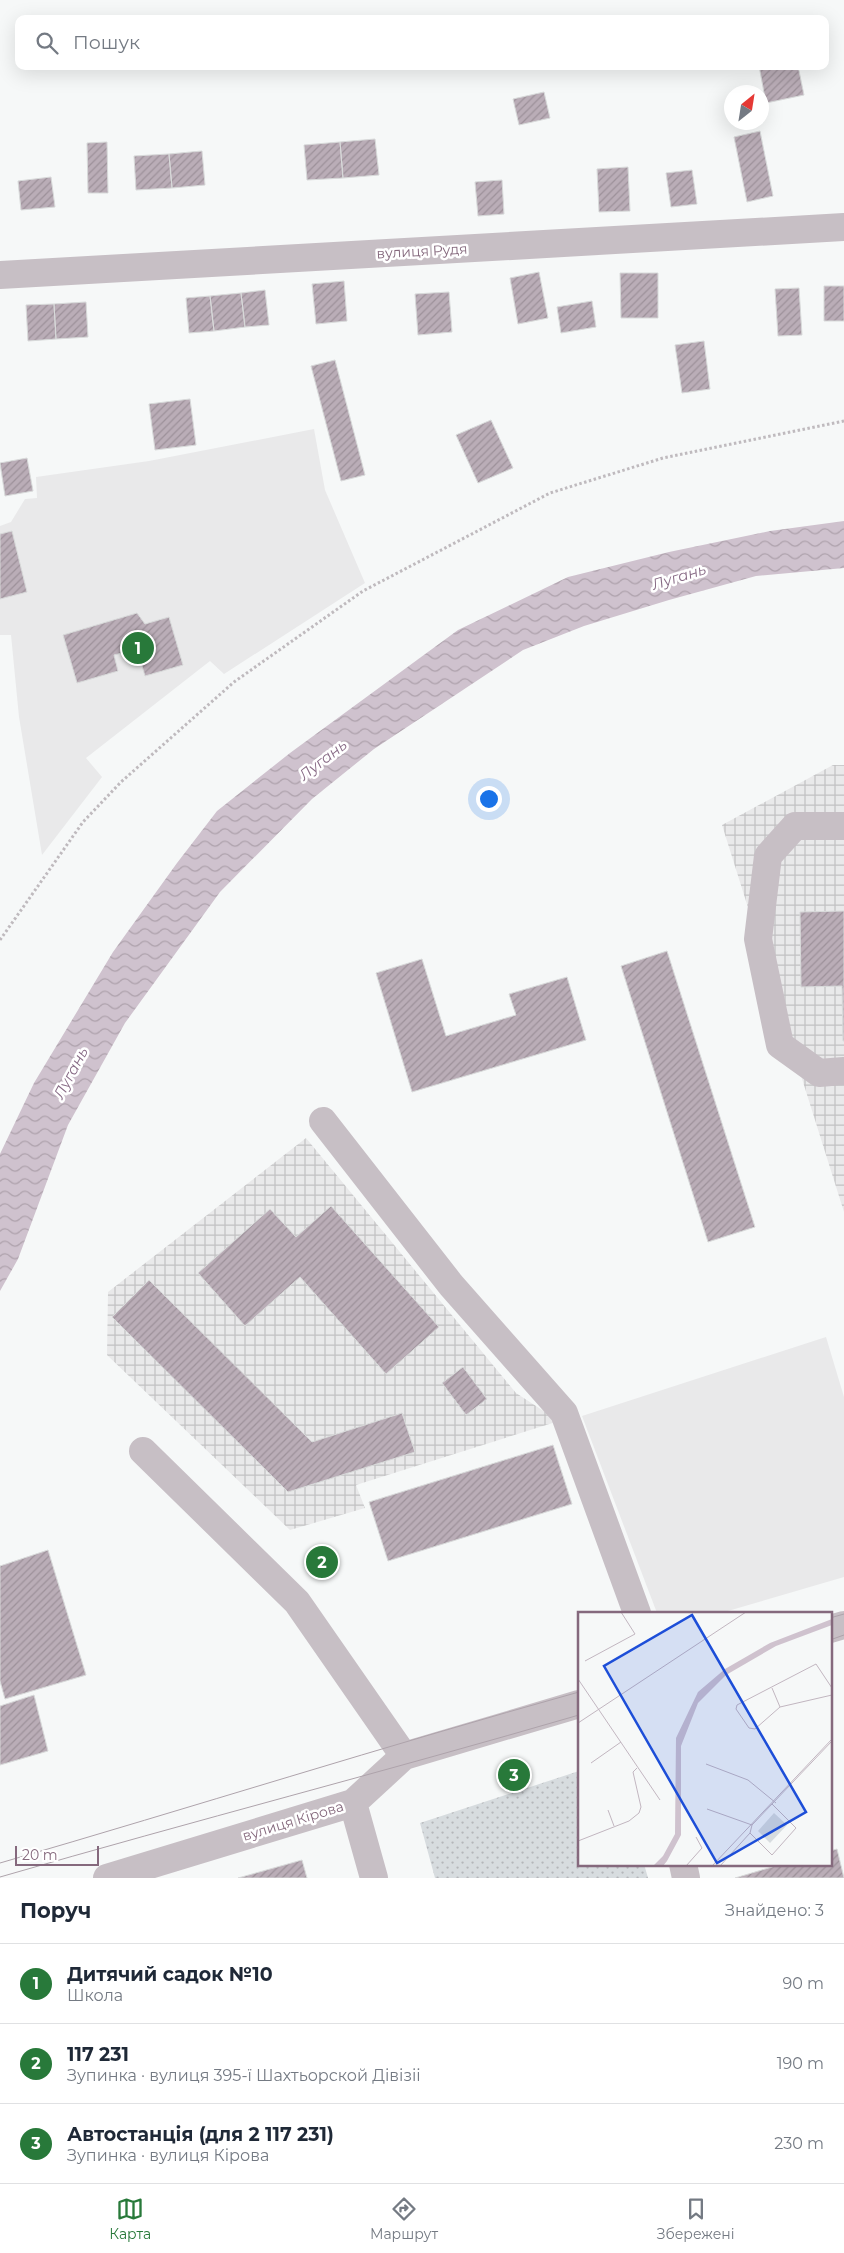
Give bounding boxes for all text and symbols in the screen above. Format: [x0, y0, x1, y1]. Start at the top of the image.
search box [15, 15, 829, 70]
icon: search [33, 29, 61, 57]
text: Пошук [73, 31, 140, 54]
north arrow [724, 85, 769, 130]
street label: вулиця Рудя [376, 240, 468, 262]
water label: Лугань [648, 559, 708, 594]
pin: 1 [122, 629, 154, 667]
water label: Лугань [294, 735, 351, 785]
your location [476, 786, 502, 812]
water label: Лугань [49, 1044, 92, 1103]
pin: 2 [306, 1543, 338, 1581]
inset map [578, 1612, 832, 1866]
pin: 3 [498, 1756, 530, 1794]
street label: вулиця Кірова [240, 1797, 346, 1845]
scale bar [15, 1843, 99, 1866]
text: 20 m [22, 1846, 58, 1864]
text: Поруч [20, 1898, 91, 1923]
text: Знайдено: 3 [725, 1901, 824, 1920]
text: Дитячий садок №10 [67, 1963, 273, 1986]
text: 1 [33, 1974, 39, 1993]
text: 90 m [782, 1974, 824, 1993]
text: Школа [67, 1986, 123, 2005]
text: 117 231 [67, 2043, 129, 2066]
text: 2 [31, 2054, 41, 2073]
text: 190 m [777, 2054, 824, 2073]
text: Зупинка · вулиця 395-ї Шахтьорской Дівізіі [67, 2066, 421, 2085]
text: Автостанція (для 2 117 231) [67, 2123, 334, 2146]
text: 3 [31, 2134, 41, 2153]
text: 230 m [774, 2134, 824, 2153]
text: Зупинка · вулиця Кірова [67, 2146, 269, 2165]
tab: Карта [109, 2195, 151, 2243]
tab: Маршрут [370, 2195, 438, 2243]
tab: Збережені [657, 2195, 735, 2243]

